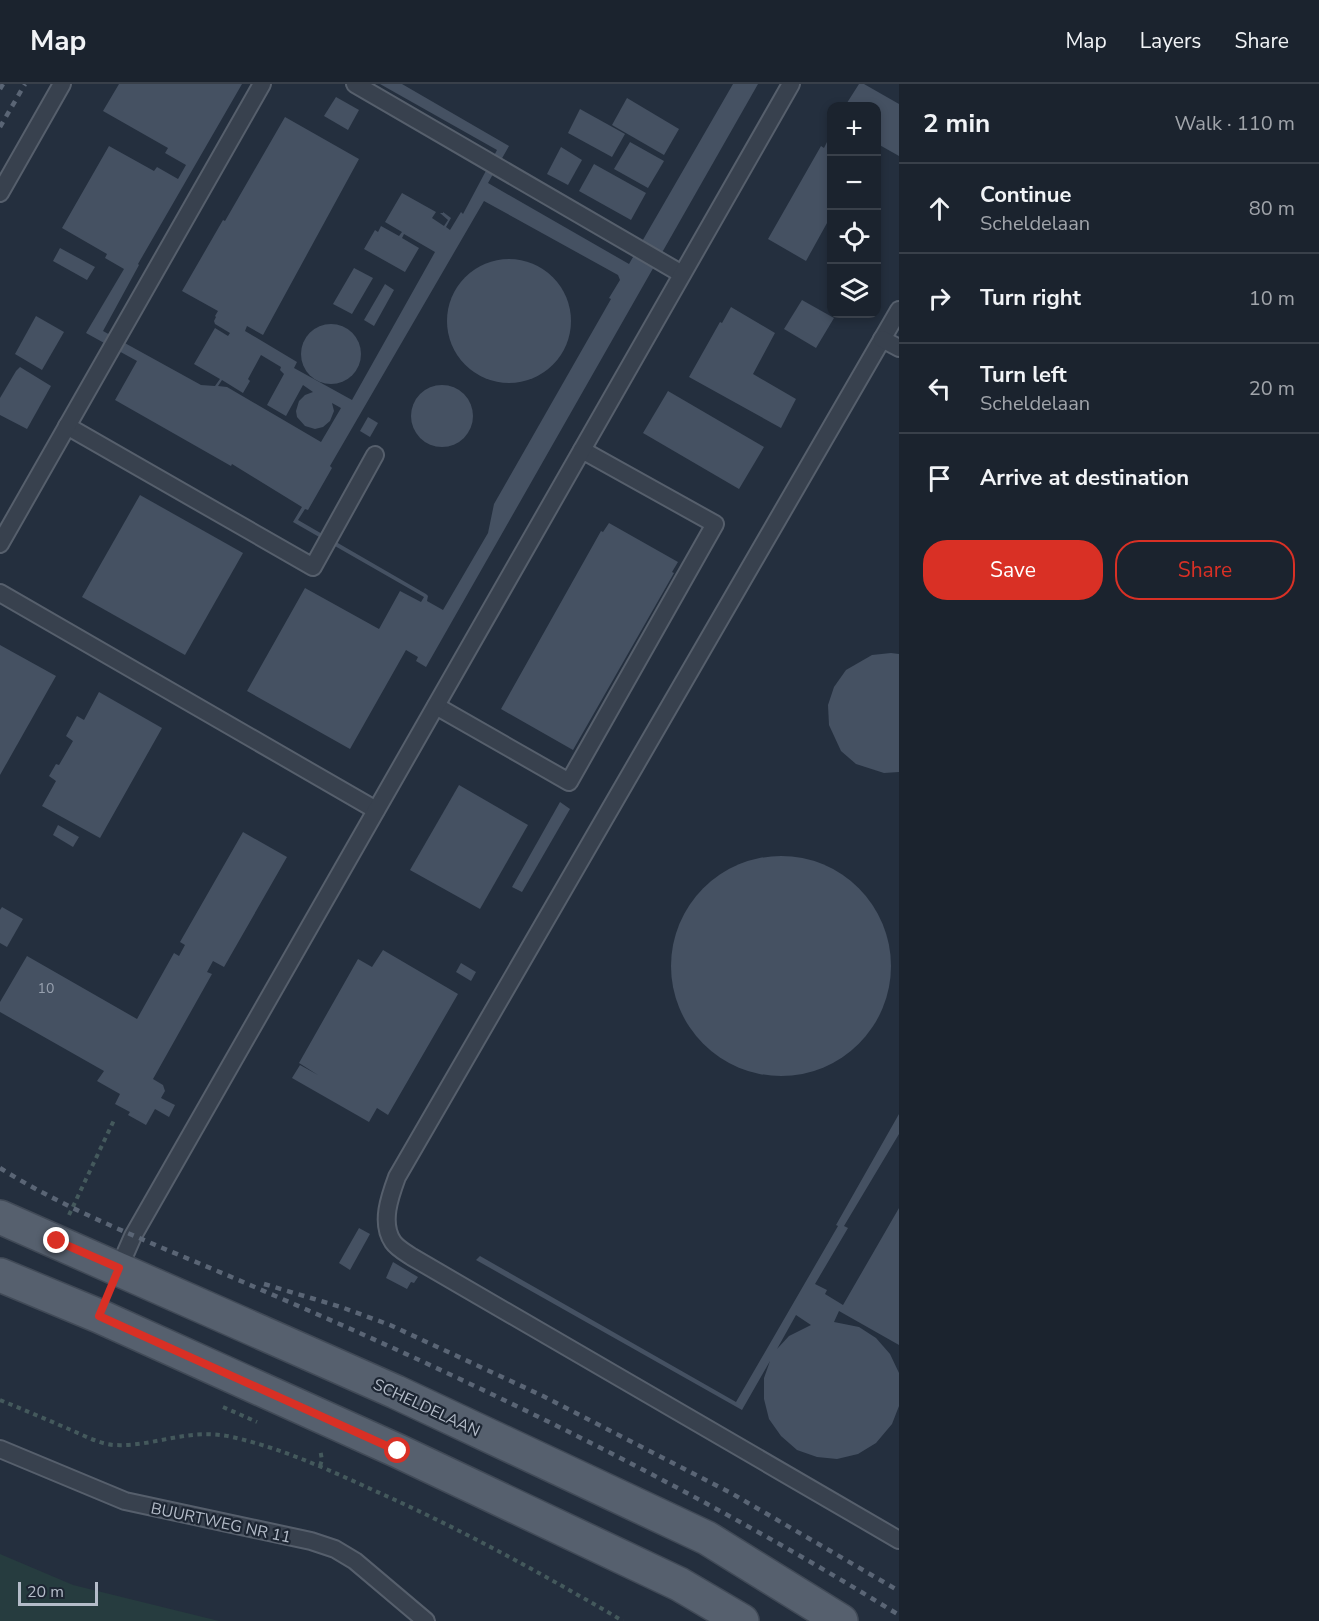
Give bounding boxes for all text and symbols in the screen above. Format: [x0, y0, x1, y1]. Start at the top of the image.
text: Map [30, 22, 86, 60]
text: Map [1065, 27, 1107, 55]
text: Layers [1140, 27, 1201, 55]
text: Share [1234, 27, 1289, 55]
map controls [827, 102, 881, 318]
button: + [827, 102, 881, 156]
text: 2 min [923, 106, 990, 141]
text: Walk · 110 m [1175, 110, 1295, 137]
button: − [827, 156, 881, 210]
text: Continue [980, 180, 1071, 210]
icon: ahead [923, 192, 956, 225]
text: 80 m [1249, 195, 1295, 222]
button: locate [827, 210, 881, 264]
text: Scheldelaan [980, 210, 1090, 237]
button: layers [827, 264, 881, 318]
icon: right [923, 282, 956, 315]
text: Turn right [980, 283, 1081, 313]
text: 10 m [1249, 285, 1295, 312]
text: Turn left [980, 360, 1067, 390]
icon: left [923, 372, 956, 405]
text: 20 m [1249, 375, 1295, 402]
text: Scheldelaan [980, 390, 1090, 417]
icon: arrive [923, 462, 956, 495]
text: Arrive at destination [980, 463, 1189, 493]
button: Save [923, 540, 1103, 600]
button: Share [1115, 540, 1295, 600]
house number: 10 [38, 979, 54, 998]
route end [43, 1227, 69, 1253]
street label: SCHELDELAAN [370, 1374, 484, 1442]
route start [384, 1437, 410, 1463]
street label: BUURTWEG NR 11 [149, 1497, 293, 1549]
scale bar [18, 1579, 98, 1606]
text: 20 m [27, 1581, 64, 1603]

